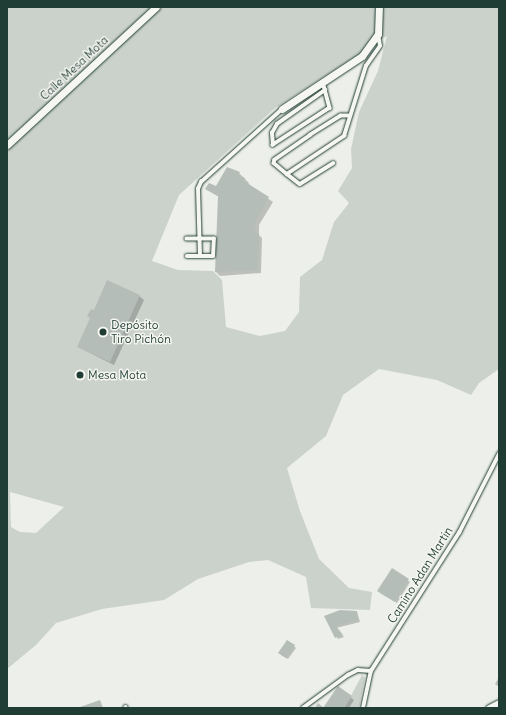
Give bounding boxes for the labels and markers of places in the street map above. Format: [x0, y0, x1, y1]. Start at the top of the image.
place label: Depósito Tiro Pichón [111, 318, 171, 346]
marker: Depósito Tiro Pichón [98, 327, 108, 337]
place label: Mesa Mota [88, 368, 146, 382]
marker: Mesa Mota [75, 370, 85, 380]

